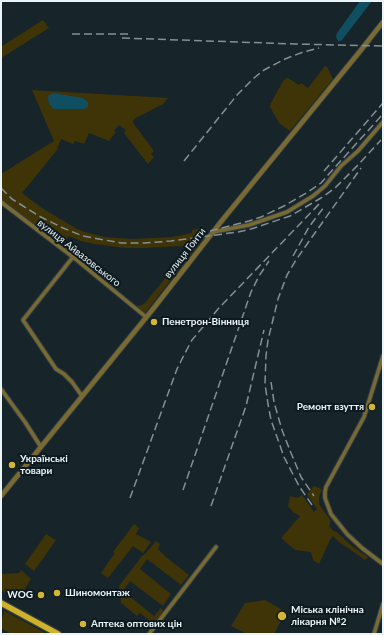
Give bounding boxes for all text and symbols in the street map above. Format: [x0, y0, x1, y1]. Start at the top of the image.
street label: вулиця Айвазовського [35, 217, 123, 289]
street label: вулиця Гонти [162, 225, 208, 281]
place label: Пенетрон-Вінниця [162, 316, 249, 328]
marker: Пенетрон-Вінниця [149, 317, 159, 327]
place label: Ремонт взуття [297, 401, 364, 413]
marker: Ремонт взуття [367, 402, 377, 412]
place label: Українські товари [20, 453, 68, 476]
marker: Українські товари [7, 460, 17, 470]
place label: Шиномонтаж [65, 587, 130, 599]
marker: Шиномонтаж [52, 588, 62, 598]
place label: WOG [7, 589, 33, 601]
marker: WOG [36, 590, 46, 600]
place label: Міська клінічна лікарня №2 [291, 604, 364, 628]
marker: Міська клінічна лікарня №2 [276, 610, 288, 622]
place label: Аптека оптових цін [91, 618, 182, 630]
marker: Аптека оптових цін [78, 619, 88, 629]

